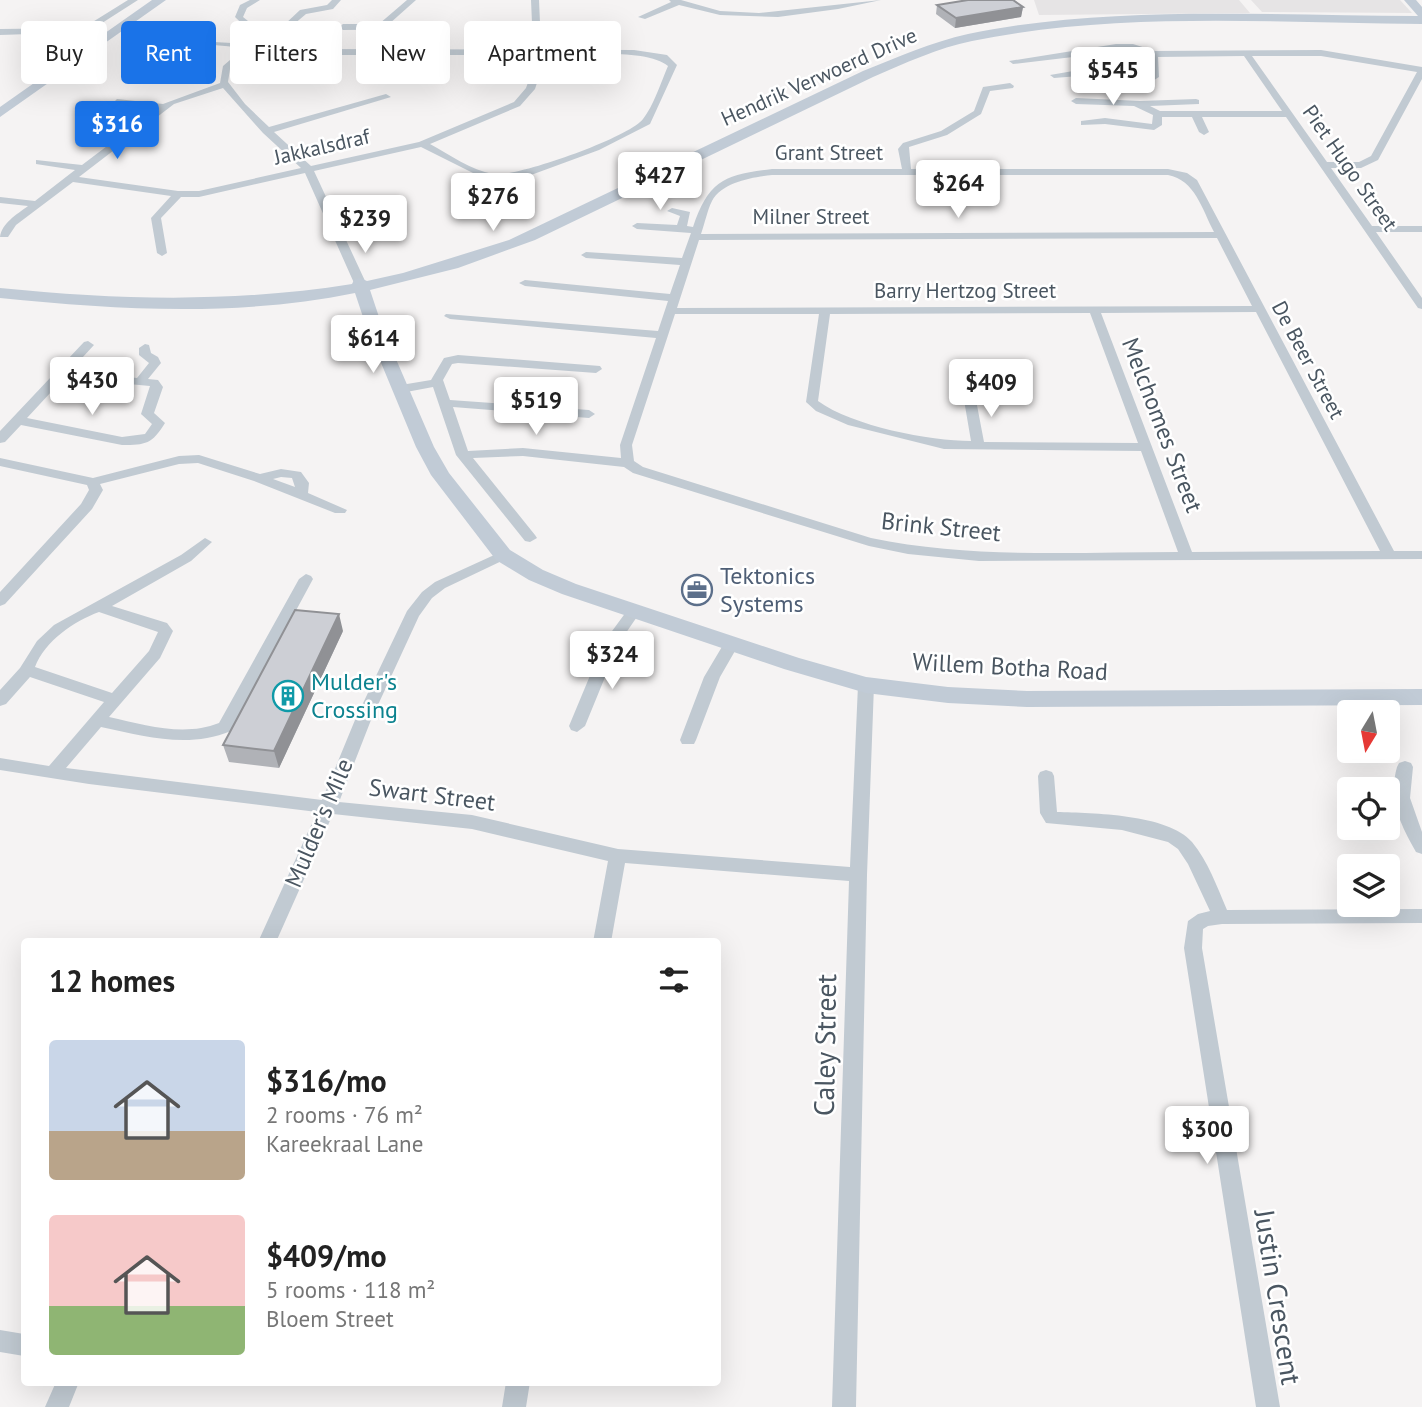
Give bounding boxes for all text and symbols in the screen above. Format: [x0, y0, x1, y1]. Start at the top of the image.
chip: Buy [21, 21, 107, 84]
chip: Rent [121, 21, 216, 84]
chip: Filters [230, 21, 342, 84]
chip: New [356, 21, 450, 84]
chip: Apartment [464, 21, 621, 84]
street label: Hendrik Verwoerd Drive [717, 21, 921, 132]
pin: $545 [1072, 48, 1154, 107]
text: $545 [1087, 55, 1139, 84]
street label: Piet Hugo Street [1297, 99, 1404, 236]
pin: $316 [76, 102, 158, 161]
text: $316 [91, 109, 143, 138]
street label: Jakkalsdraf [270, 122, 374, 171]
street label: Grant Street [775, 139, 883, 166]
pin: $427 [619, 152, 701, 212]
text: $427 [634, 160, 686, 189]
pin: $264 [917, 160, 999, 220]
text: $264 [932, 168, 984, 197]
pin: $276 [452, 174, 534, 233]
text: $276 [467, 181, 519, 210]
pin: $239 [324, 196, 406, 255]
text: $239 [339, 203, 391, 232]
street label: Milner Street [753, 203, 869, 230]
street label: Barry Hertzog Street [874, 277, 1056, 304]
street label: De Beer Street [1266, 296, 1351, 423]
pin: $614 [332, 316, 414, 375]
text: $614 [347, 323, 399, 352]
street label: Melchomes Street [1115, 333, 1210, 516]
pin: $430 [51, 358, 133, 417]
pin: $409 [950, 360, 1032, 419]
text: $430 [66, 365, 118, 394]
text: $409 [965, 367, 1017, 396]
pin: $519 [495, 378, 577, 437]
text: $519 [510, 385, 562, 414]
street label: Brink Street [880, 505, 1002, 548]
place label: Tektonics Systems [720, 560, 815, 619]
office icon: Tektonics Systems [680, 573, 714, 607]
pin: $324 [571, 632, 653, 691]
text: $324 [586, 639, 638, 668]
street label: Willem Botha Road [912, 646, 1109, 687]
place label: Mulder's Crossing [311, 666, 398, 725]
building icon: Mulder's Crossing [271, 679, 305, 713]
north arrow [1337, 700, 1400, 763]
map controls [1337, 700, 1400, 917]
street label: Mulder's Mile [277, 754, 360, 892]
street label: Swart Street [367, 771, 497, 818]
button: locate [1337, 777, 1400, 840]
button: layers [1337, 854, 1400, 917]
text: 12 homes [49, 961, 175, 1000]
icon: filters [655, 961, 693, 999]
street label: Caley Street [805, 973, 844, 1116]
text: $316/mo [266, 1061, 387, 1100]
icon: home [105, 1068, 189, 1152]
text: 2 rooms · 76 m² [266, 1100, 423, 1129]
pin: $300 [1166, 1106, 1248, 1166]
text: $300 [1181, 1114, 1233, 1143]
text: Kareekraal Lane [266, 1129, 423, 1158]
street label: Justin Crescent [1246, 1206, 1311, 1388]
text: $409/mo [266, 1236, 387, 1275]
icon: home [105, 1243, 189, 1327]
text: 5 rooms · 118 m² [266, 1275, 435, 1304]
text: Bloem Street [266, 1304, 394, 1333]

